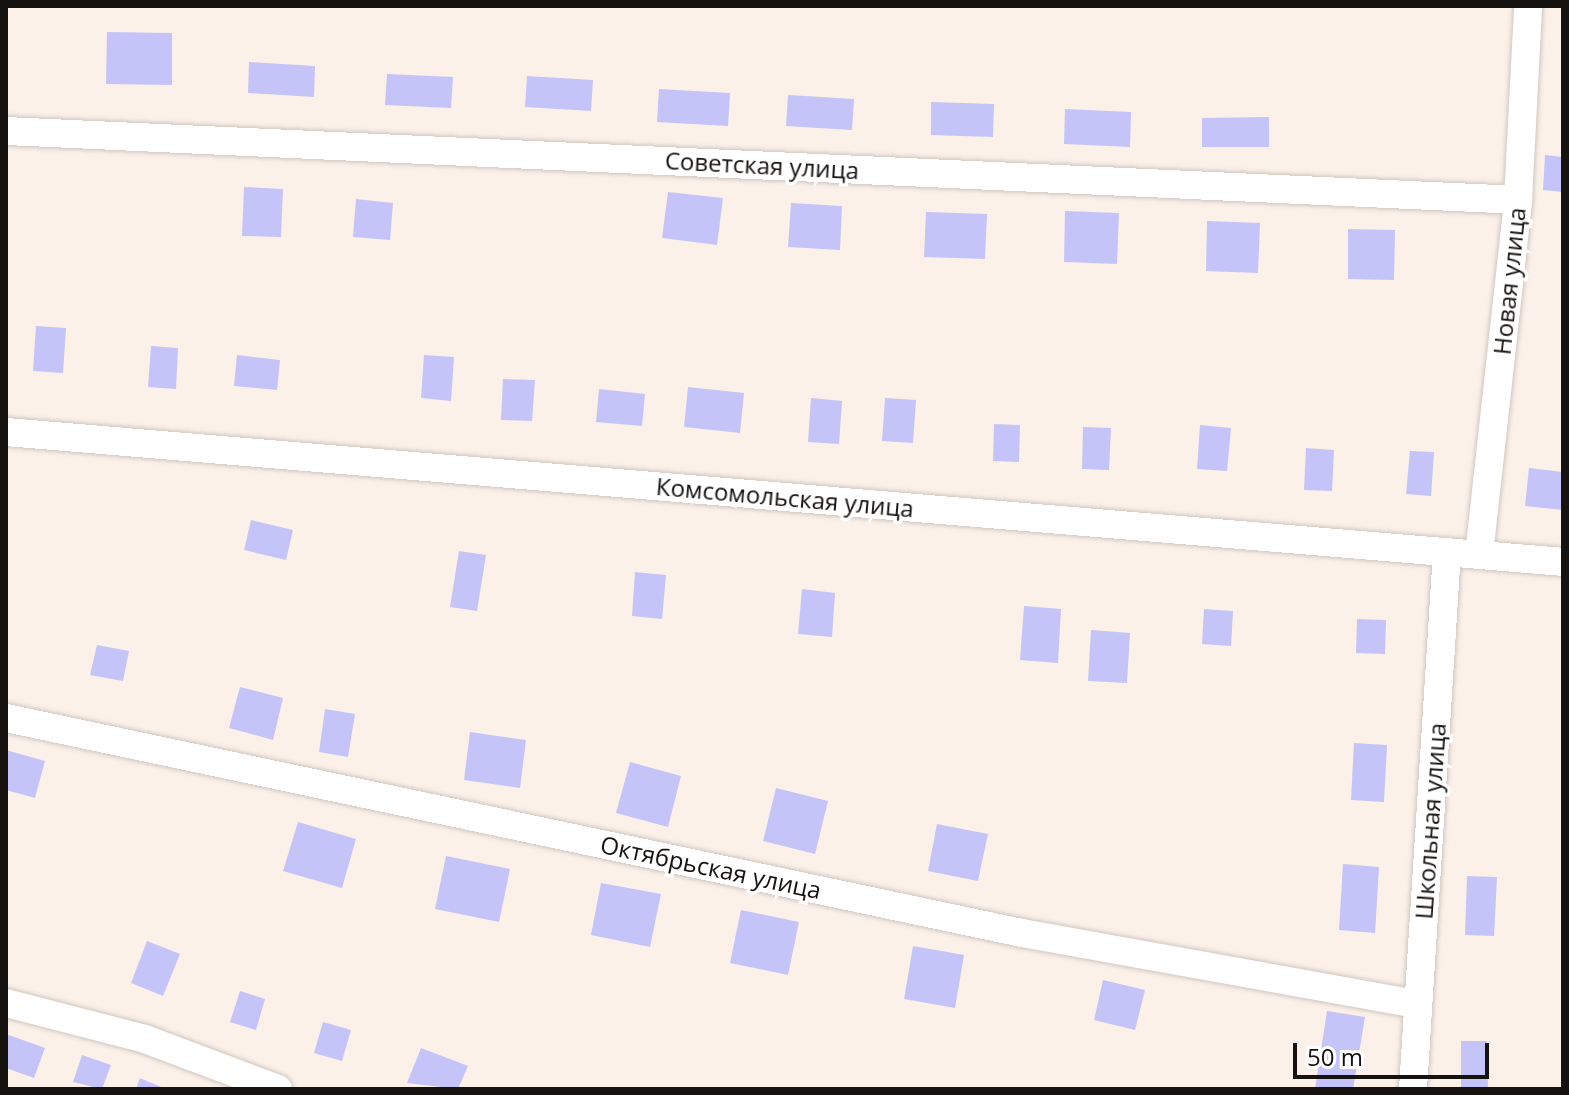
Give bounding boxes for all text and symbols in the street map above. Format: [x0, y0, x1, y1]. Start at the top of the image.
street label: Советская улица [664, 146, 860, 184]
street label: Новая улица [1487, 206, 1531, 356]
street label: Комсомольская улица [655, 471, 915, 523]
street label: Школьная улица [1409, 722, 1451, 920]
street label: Октябрьская улица [598, 830, 824, 904]
scale bar [1297, 1027, 1493, 1077]
text: 50 m [1307, 1040, 1363, 1073]

